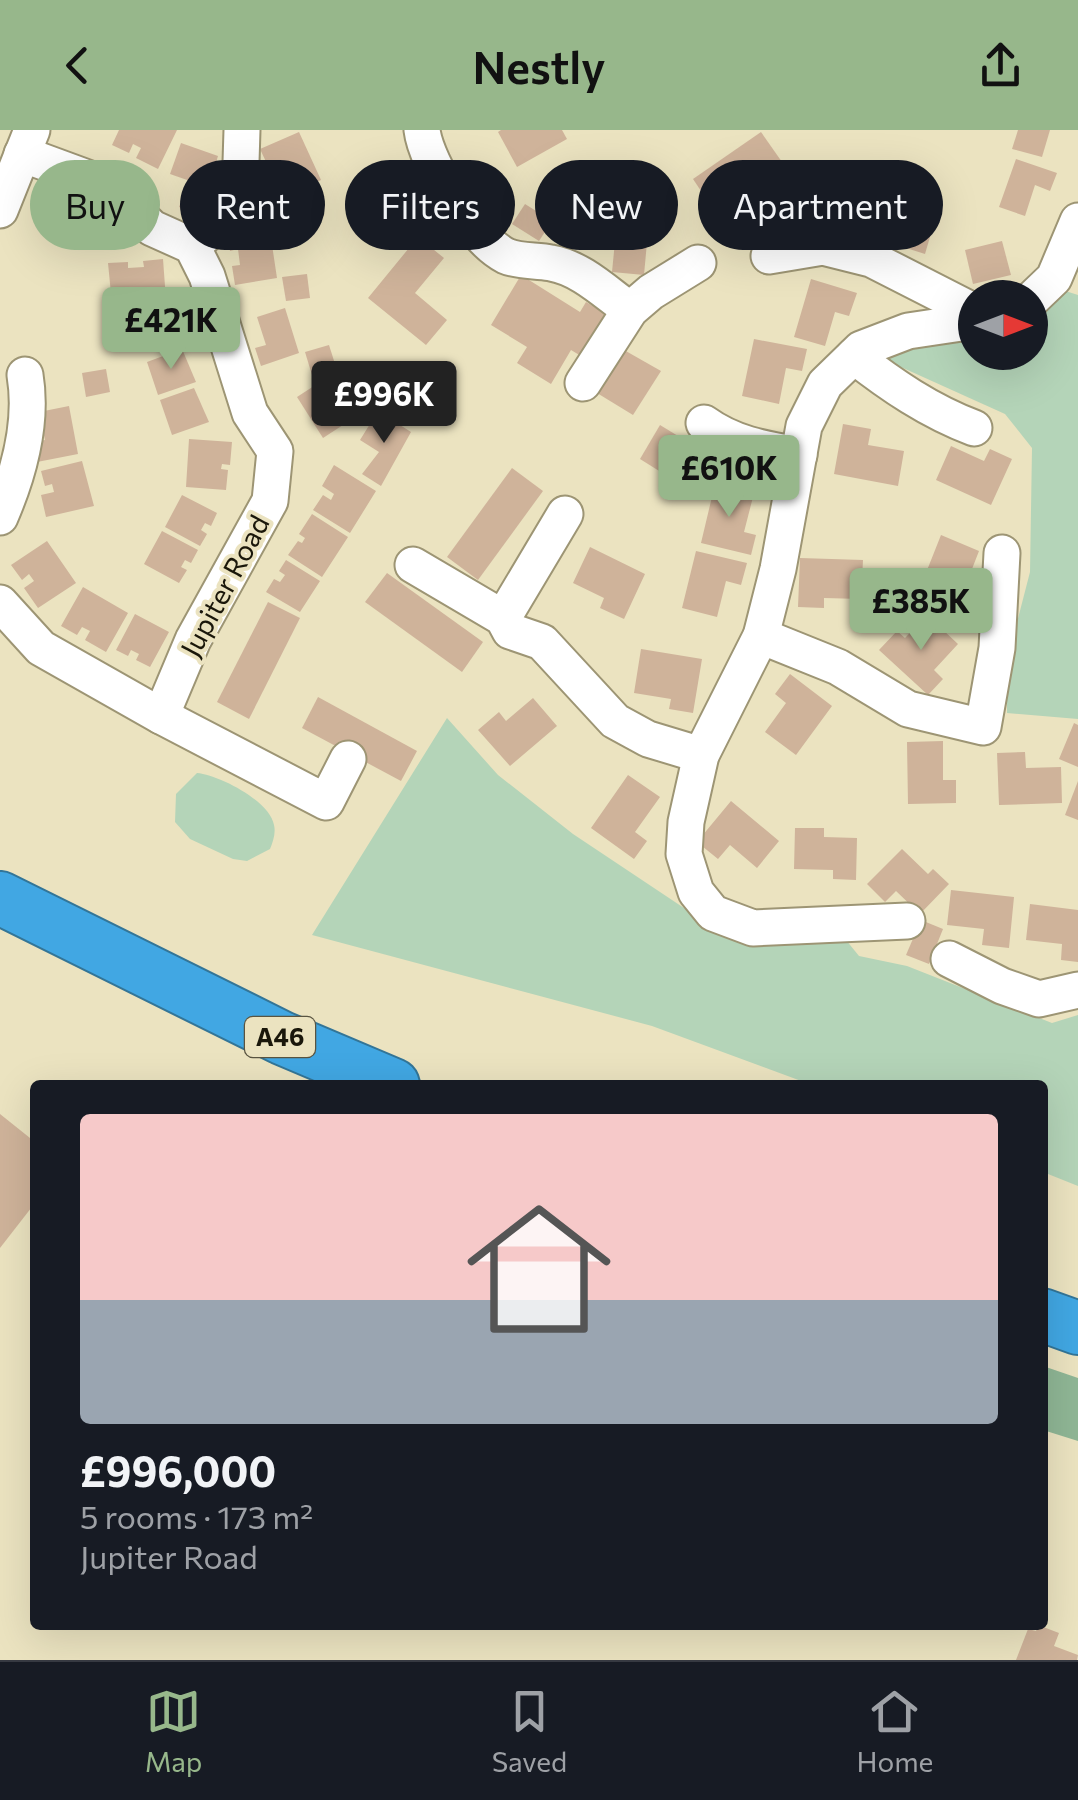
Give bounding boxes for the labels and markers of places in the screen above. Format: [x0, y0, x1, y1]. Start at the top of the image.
pin: £421K [101, 287, 241, 372]
pin: £996K [314, 361, 454, 446]
pin: £610K [659, 435, 799, 520]
pin: £385K [851, 568, 991, 653]

